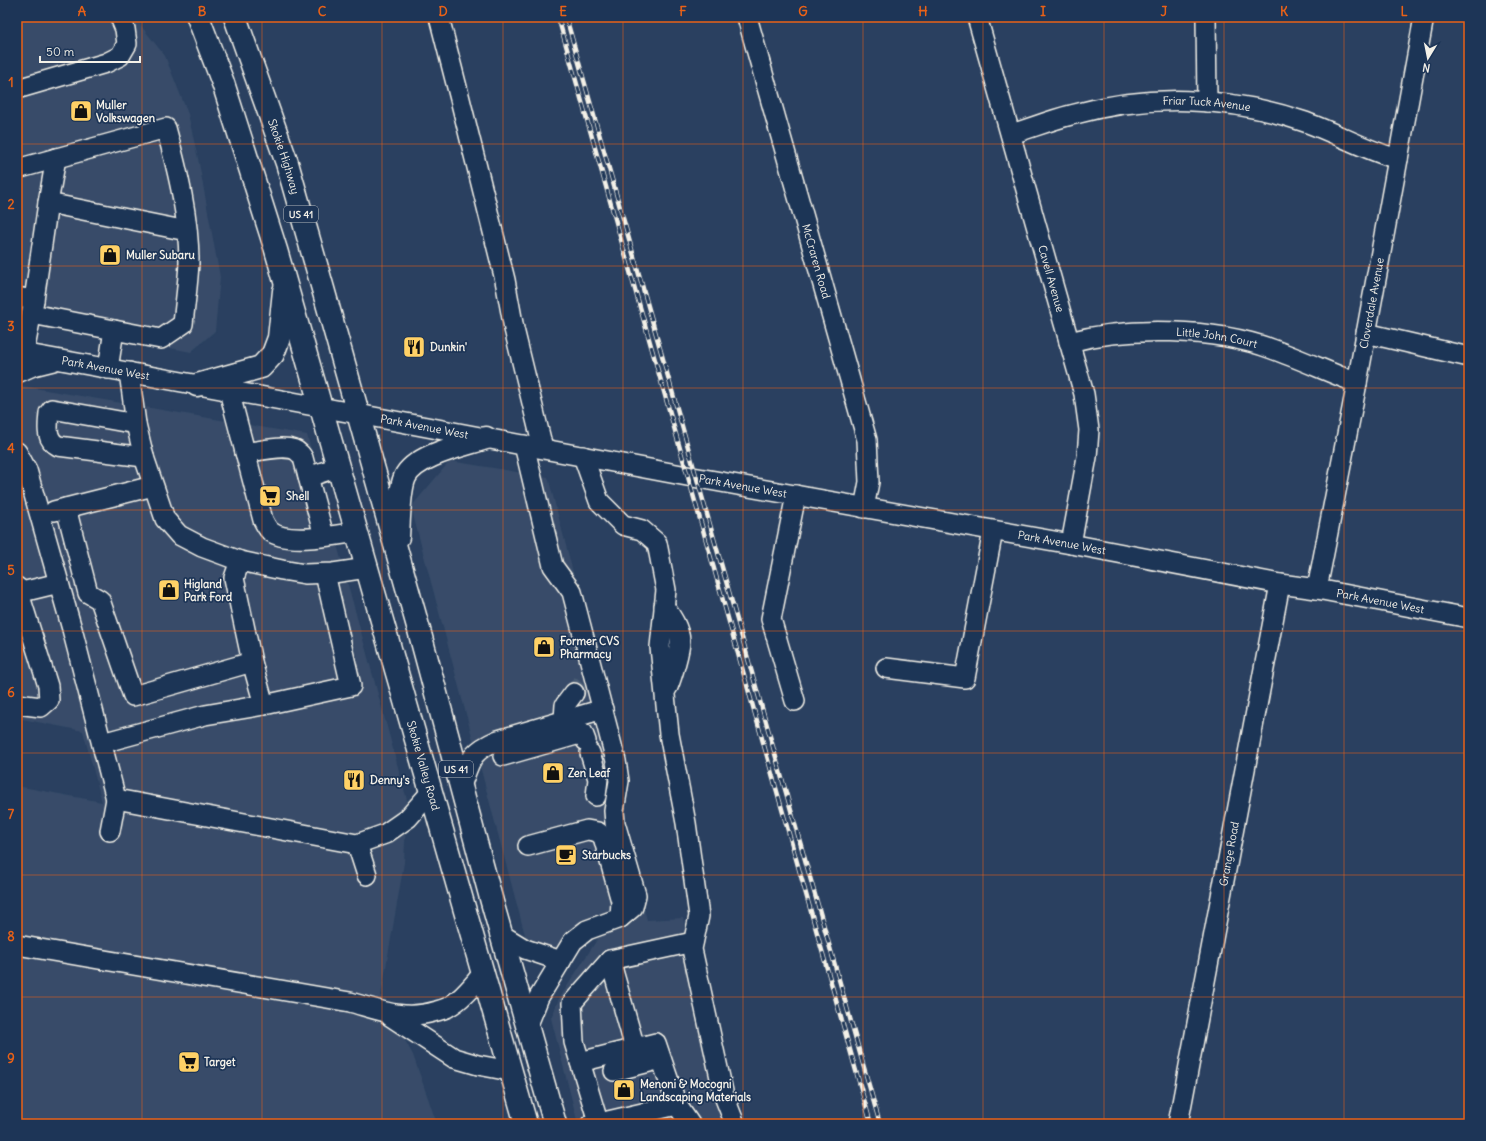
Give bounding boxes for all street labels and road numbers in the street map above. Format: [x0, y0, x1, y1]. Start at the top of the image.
street label: Friar Tuck Avenue [1162, 94, 1252, 114]
street label: Skokie Highway [265, 117, 303, 196]
road number: US 41 [284, 206, 318, 222]
street label: McCraren Road [799, 222, 834, 301]
street label: Cavell Avenue [1035, 243, 1067, 314]
street label: Cloverdale Avenue [1356, 256, 1387, 350]
street label: Little John Court [1176, 325, 1259, 351]
street label: Park Avenue West [60, 353, 151, 383]
street label: Park Avenue West [379, 411, 470, 442]
street label: Park Avenue West [698, 471, 788, 501]
street label: Park Avenue West [1017, 528, 1107, 558]
street label: Park Avenue West [1335, 586, 1426, 616]
street label: Skokie Valley Road [404, 719, 443, 813]
road number: US 41 [439, 761, 473, 777]
street label: Grange Road [1216, 820, 1242, 887]

